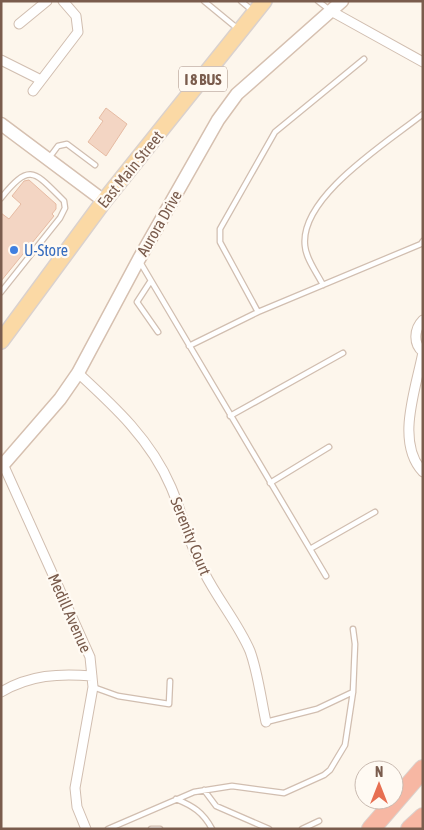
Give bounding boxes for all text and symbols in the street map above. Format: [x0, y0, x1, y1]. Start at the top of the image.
road number: I 8 BUS [179, 66, 227, 92]
street label: East Main Street [94, 127, 167, 211]
street label: Aurora Drive [133, 187, 185, 259]
place label: U-Store [24, 241, 68, 259]
marker: U-Store [8, 244, 20, 256]
street label: Serenity Court [166, 494, 215, 578]
street label: Medill Avenue [45, 571, 95, 655]
north arrow [354, 760, 404, 810]
text: N [375, 764, 383, 780]

